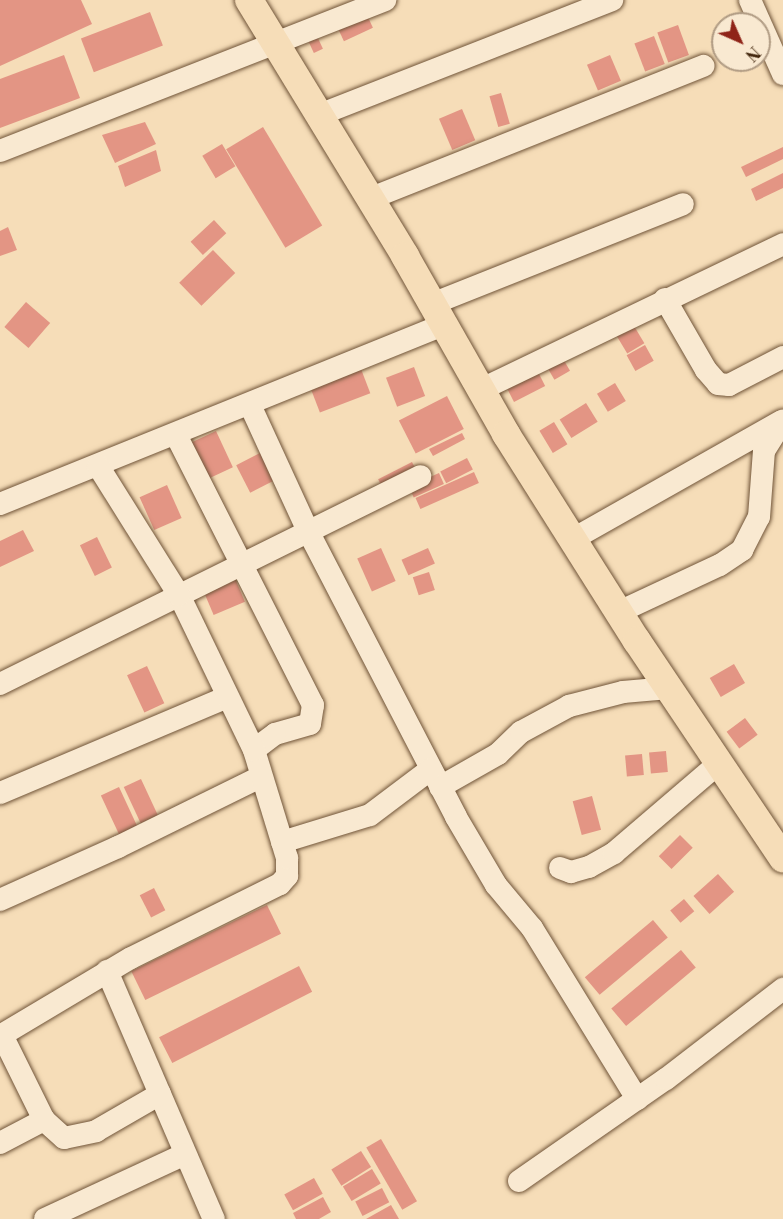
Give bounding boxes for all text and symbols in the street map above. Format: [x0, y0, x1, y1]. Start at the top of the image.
north arrow [711, 12, 771, 72]
text: N [741, 42, 764, 65]

